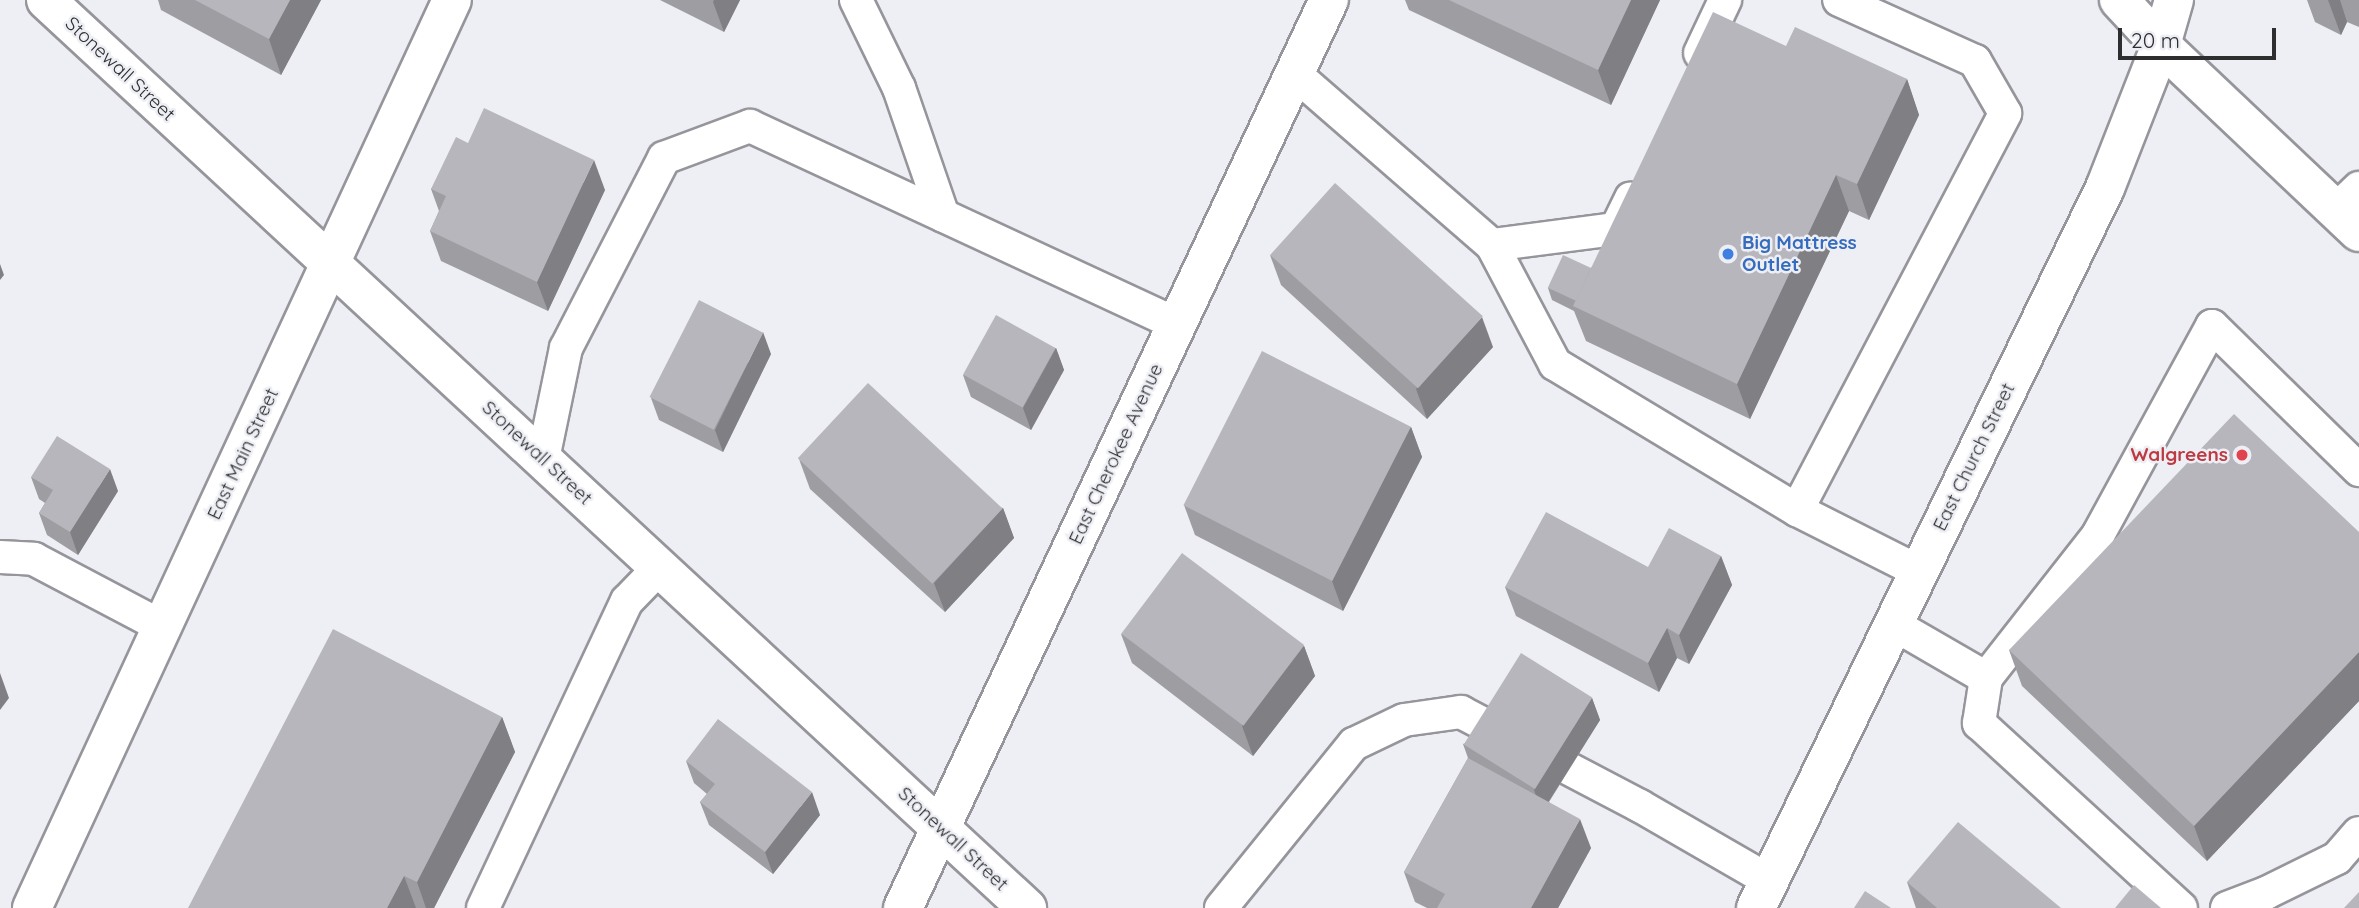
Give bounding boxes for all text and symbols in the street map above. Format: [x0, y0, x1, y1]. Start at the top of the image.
street label: Stonewall Street [60, 12, 180, 126]
scale bar [2121, 14, 2278, 58]
text: 20 m [2131, 27, 2180, 53]
place label: Big Mattress Outlet [1742, 232, 1857, 276]
marker: Big Mattress Outlet [1720, 246, 1736, 262]
street label: East Cherokee Avenue [1064, 360, 1168, 548]
street label: East Church Street [1928, 379, 2020, 535]
street label: East Main Street [203, 385, 283, 523]
street label: Stonewall Street [477, 396, 597, 510]
place label: Walgreens [2131, 444, 2228, 466]
marker: Walgreens [2234, 447, 2250, 463]
street label: Stonewall Street [893, 782, 1013, 896]

